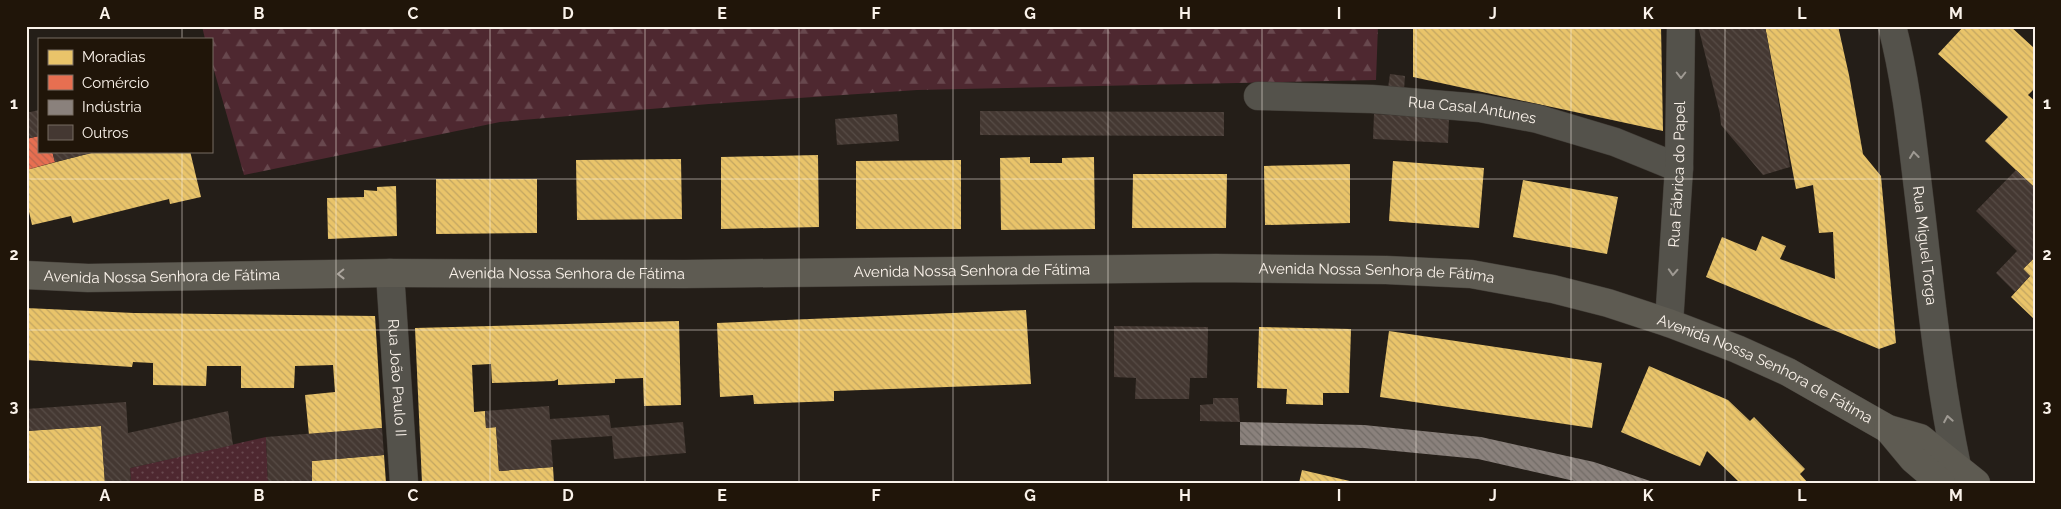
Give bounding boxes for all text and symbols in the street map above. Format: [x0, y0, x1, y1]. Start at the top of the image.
text: A [100, 4, 111, 23]
text: B [254, 4, 265, 23]
text: C [408, 4, 419, 23]
text: D [562, 4, 574, 23]
text: E [717, 4, 727, 23]
text: F [871, 4, 881, 23]
text: G [1024, 4, 1036, 23]
text: H [1179, 4, 1191, 23]
text: I [1337, 4, 1341, 23]
text: J [1489, 4, 1497, 23]
text: K [1643, 4, 1654, 23]
text: L [1797, 4, 1807, 23]
text: M [1949, 4, 1963, 23]
legend [38, 38, 212, 152]
text: Moradias [82, 48, 145, 66]
one-way arrow [1676, 72, 1686, 79]
text: Comércio [82, 74, 149, 92]
street label: Rua Casal Antunes [1408, 93, 1538, 127]
text: 1 [10, 94, 18, 113]
text: 1 [2043, 94, 2051, 113]
text: Indústria [82, 98, 142, 116]
street label: Rua Fábrica do Papel [1665, 100, 1689, 248]
text: Outros [82, 124, 128, 142]
one-way arrow [1909, 151, 1920, 159]
street label: Rua Miguel Torga [1909, 185, 1941, 306]
text: 2 [9, 245, 19, 264]
text: 2 [2042, 245, 2052, 264]
street label: Avenida Nossa Senhora de Fátima [854, 260, 1090, 281]
street label: Avenida Nossa Senhora de Fátima [1259, 260, 1496, 287]
street label: Avenida Nossa Senhora de Fátima [449, 264, 685, 283]
street label: Avenida Nossa Senhora de Fátima [43, 266, 280, 287]
one-way arrow [337, 269, 345, 279]
one-way arrow [1667, 269, 1678, 277]
street label: Avenida Nossa Senhora de Fátima [1655, 311, 1876, 427]
street label: Rua João Paulo II [384, 318, 410, 437]
text: 3 [10, 397, 19, 416]
text: 3 [2043, 397, 2052, 416]
one-way arrow [1943, 415, 1953, 423]
text: A [100, 486, 111, 505]
text: B [254, 486, 265, 505]
text: C [408, 486, 419, 505]
text: D [562, 486, 574, 505]
text: E [717, 486, 727, 505]
text: F [871, 486, 881, 505]
text: G [1024, 486, 1036, 505]
text: H [1179, 486, 1191, 505]
text: I [1337, 486, 1341, 505]
text: J [1489, 486, 1497, 505]
text: K [1643, 486, 1654, 505]
text: L [1797, 486, 1807, 505]
text: M [1949, 486, 1963, 505]

